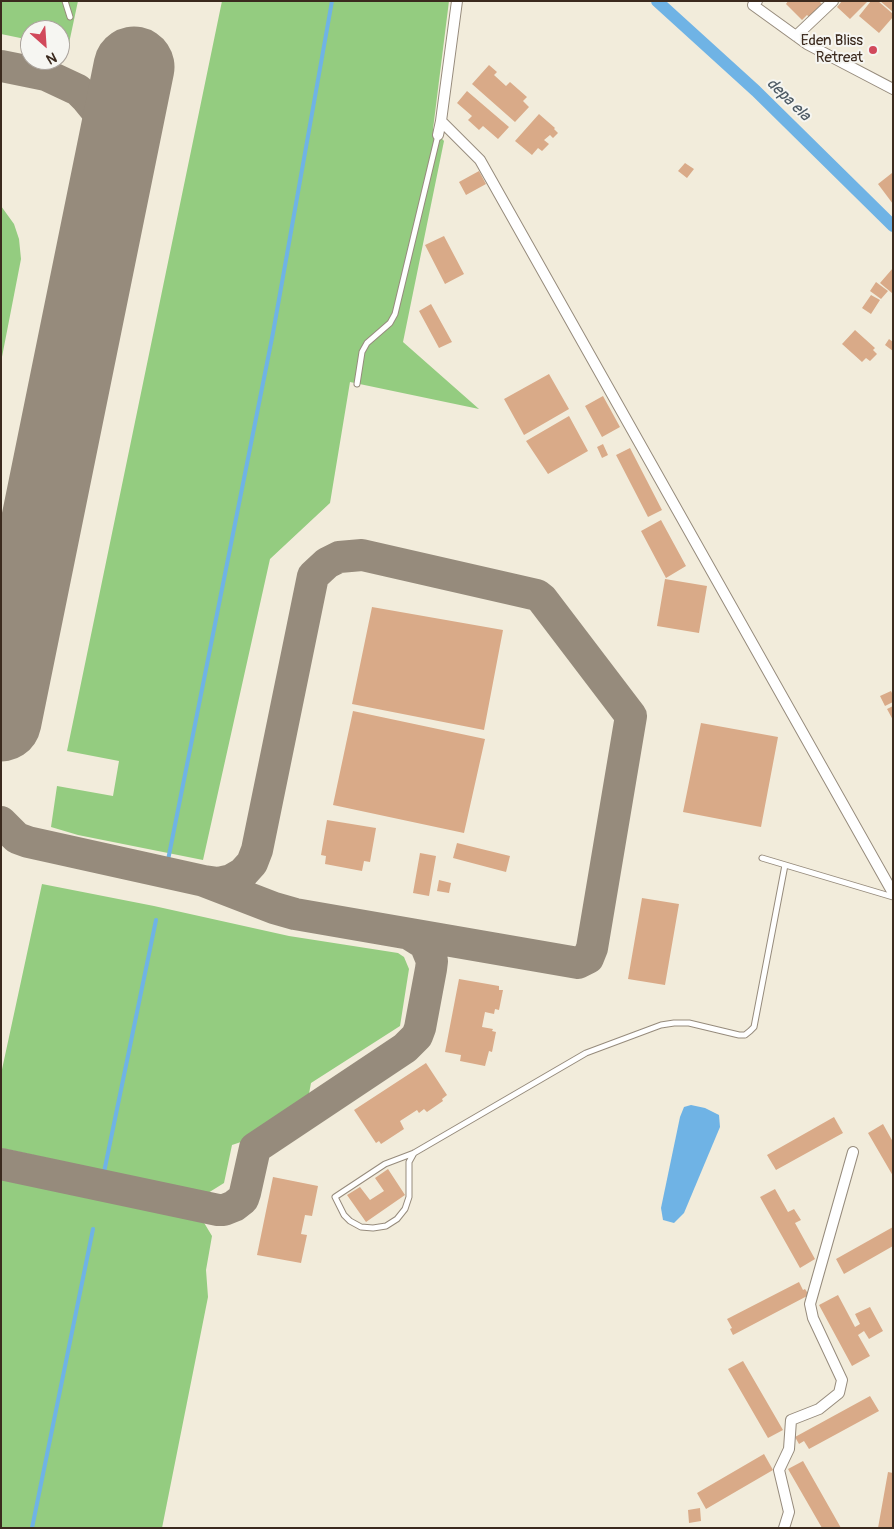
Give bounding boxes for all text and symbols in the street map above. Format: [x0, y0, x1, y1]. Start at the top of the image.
north arrow [20, 20, 70, 70]
place label: Eden Bliss Retreat [801, 32, 863, 67]
marker: Eden Bliss Retreat [867, 44, 879, 56]
text: N [43, 48, 59, 68]
water label: depa ela [762, 75, 814, 125]

